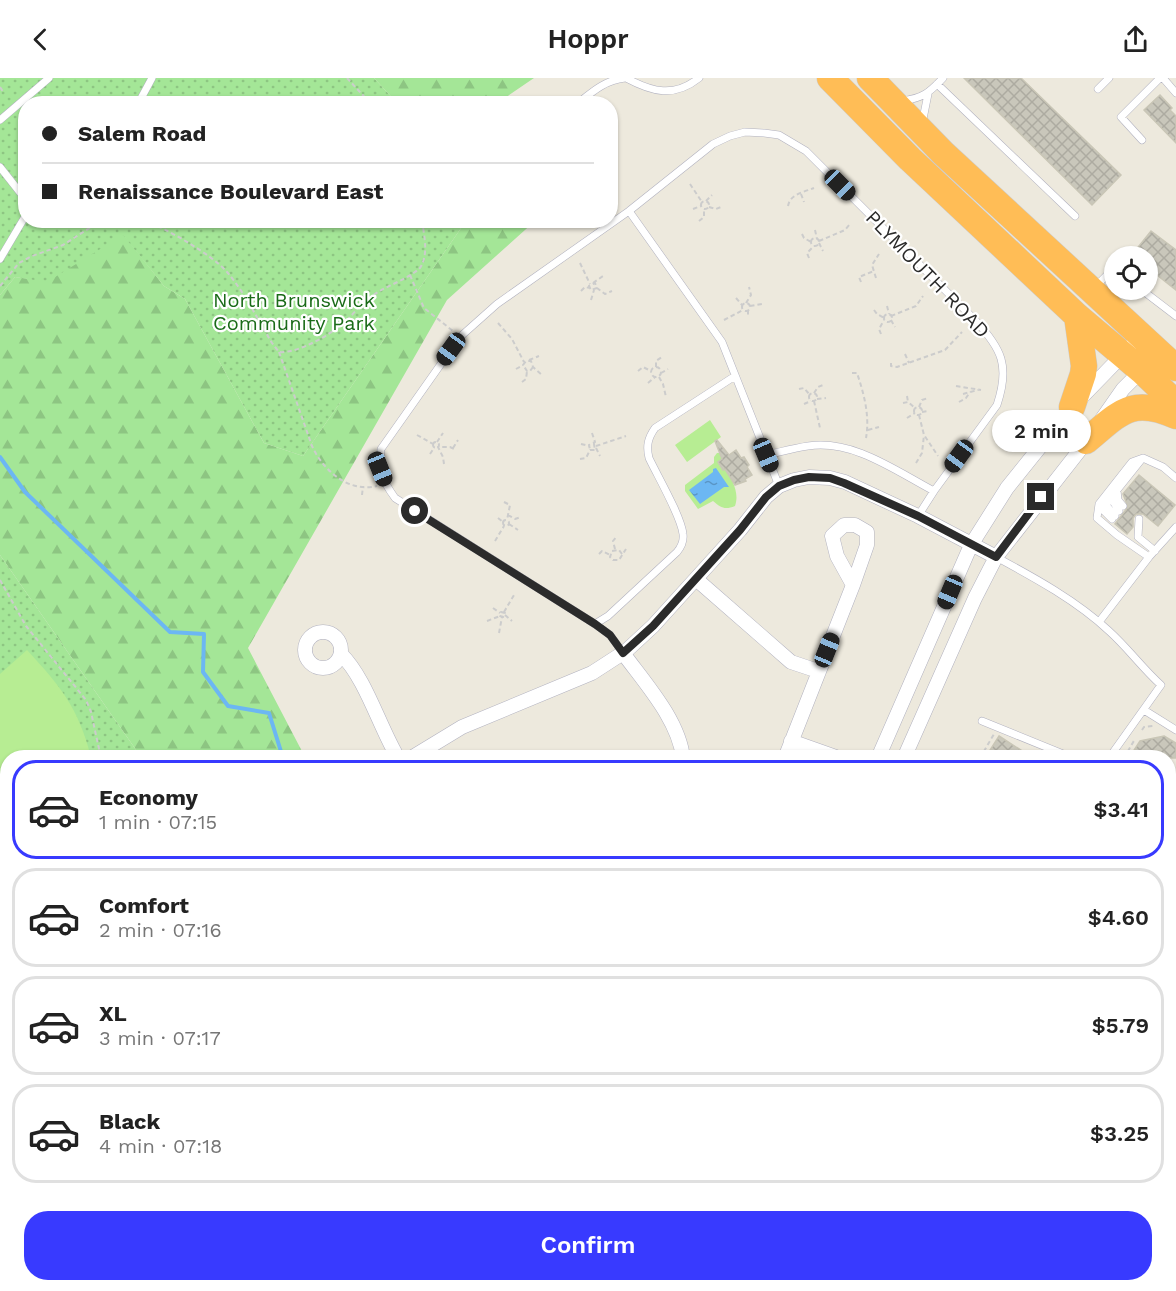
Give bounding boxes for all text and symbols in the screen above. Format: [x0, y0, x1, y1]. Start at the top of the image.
icon: back [24, 23, 57, 56]
text: Hoppr [547, 23, 629, 55]
icon: share [1119, 23, 1152, 56]
text: Salem Road [78, 121, 206, 146]
car [821, 166, 859, 204]
text: Renaissance Boulevard East [78, 179, 384, 204]
street label: PLYMOUTH ROAD [861, 205, 995, 343]
map controls [1104, 246, 1158, 300]
button: locate [1104, 246, 1158, 300]
park label: North Brunswick Community Park [213, 288, 375, 335]
car [433, 329, 469, 369]
callout: 2 min [992, 410, 1090, 452]
text: 2 min [1014, 419, 1069, 443]
car [751, 435, 781, 475]
car [941, 436, 977, 476]
car [365, 449, 395, 489]
route end [1027, 483, 1054, 510]
route start [401, 497, 428, 524]
car [935, 572, 965, 612]
car [812, 630, 842, 670]
icon: car [27, 783, 81, 837]
text: Economy [99, 785, 198, 810]
text: $3.41 [1093, 797, 1149, 822]
text: 1 min · 07:15 [99, 810, 217, 834]
icon: car [27, 891, 81, 945]
text: Comfort [99, 893, 189, 918]
text: $4.60 [1088, 905, 1149, 930]
text: 2 min · 07:16 [99, 918, 222, 942]
icon: car [27, 999, 81, 1053]
text: XL [99, 1001, 127, 1026]
text: $5.79 [1092, 1013, 1149, 1038]
text: 3 min · 07:17 [99, 1026, 221, 1050]
icon: car [27, 1107, 81, 1161]
text: Black [99, 1109, 160, 1134]
text: $3.25 [1090, 1121, 1149, 1146]
text: 4 min · 07:18 [99, 1134, 222, 1158]
button: Confirm [24, 1211, 1152, 1280]

